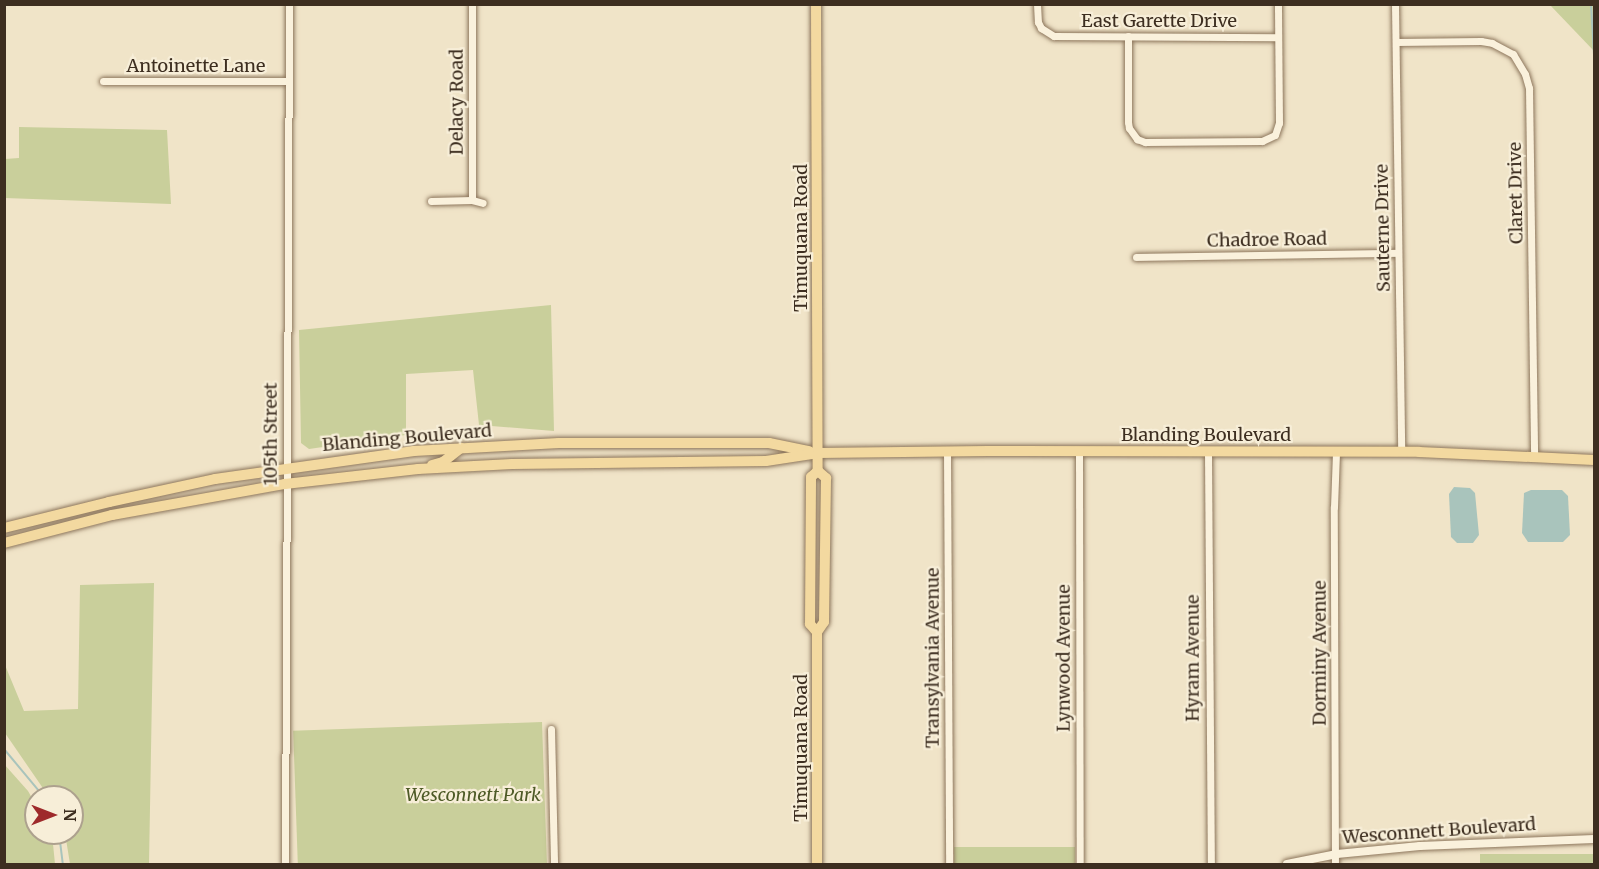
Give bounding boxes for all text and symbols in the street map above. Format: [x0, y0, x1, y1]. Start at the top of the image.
street label: East Garette Drive [1081, 10, 1237, 32]
street label: Delacy Road [446, 49, 468, 155]
street label: Antoinette Lane [127, 55, 265, 77]
street label: Claret Drive [1504, 142, 1528, 244]
street label: Timuquana Road [790, 164, 812, 312]
street label: Sauterne Drive [1371, 164, 1395, 292]
street label: Chadroe Road [1207, 228, 1327, 252]
street label: 105th Street [260, 382, 282, 486]
street label: Blanding Boulevard [321, 420, 493, 456]
street label: Blanding Boulevard [1121, 424, 1291, 446]
street label: Transylvania Avenue [922, 568, 944, 748]
street label: Dorminy Avenue [1309, 580, 1331, 726]
street label: Lynwood Avenue [1053, 584, 1075, 732]
street label: Hyram Avenue [1182, 594, 1204, 722]
street label: Timuquana Road [790, 674, 812, 822]
park label: Wesconnett Park [405, 784, 541, 806]
north arrow [24, 785, 84, 845]
text: N [60, 809, 80, 821]
street label: Wesconnett Boulevard [1341, 813, 1537, 849]

